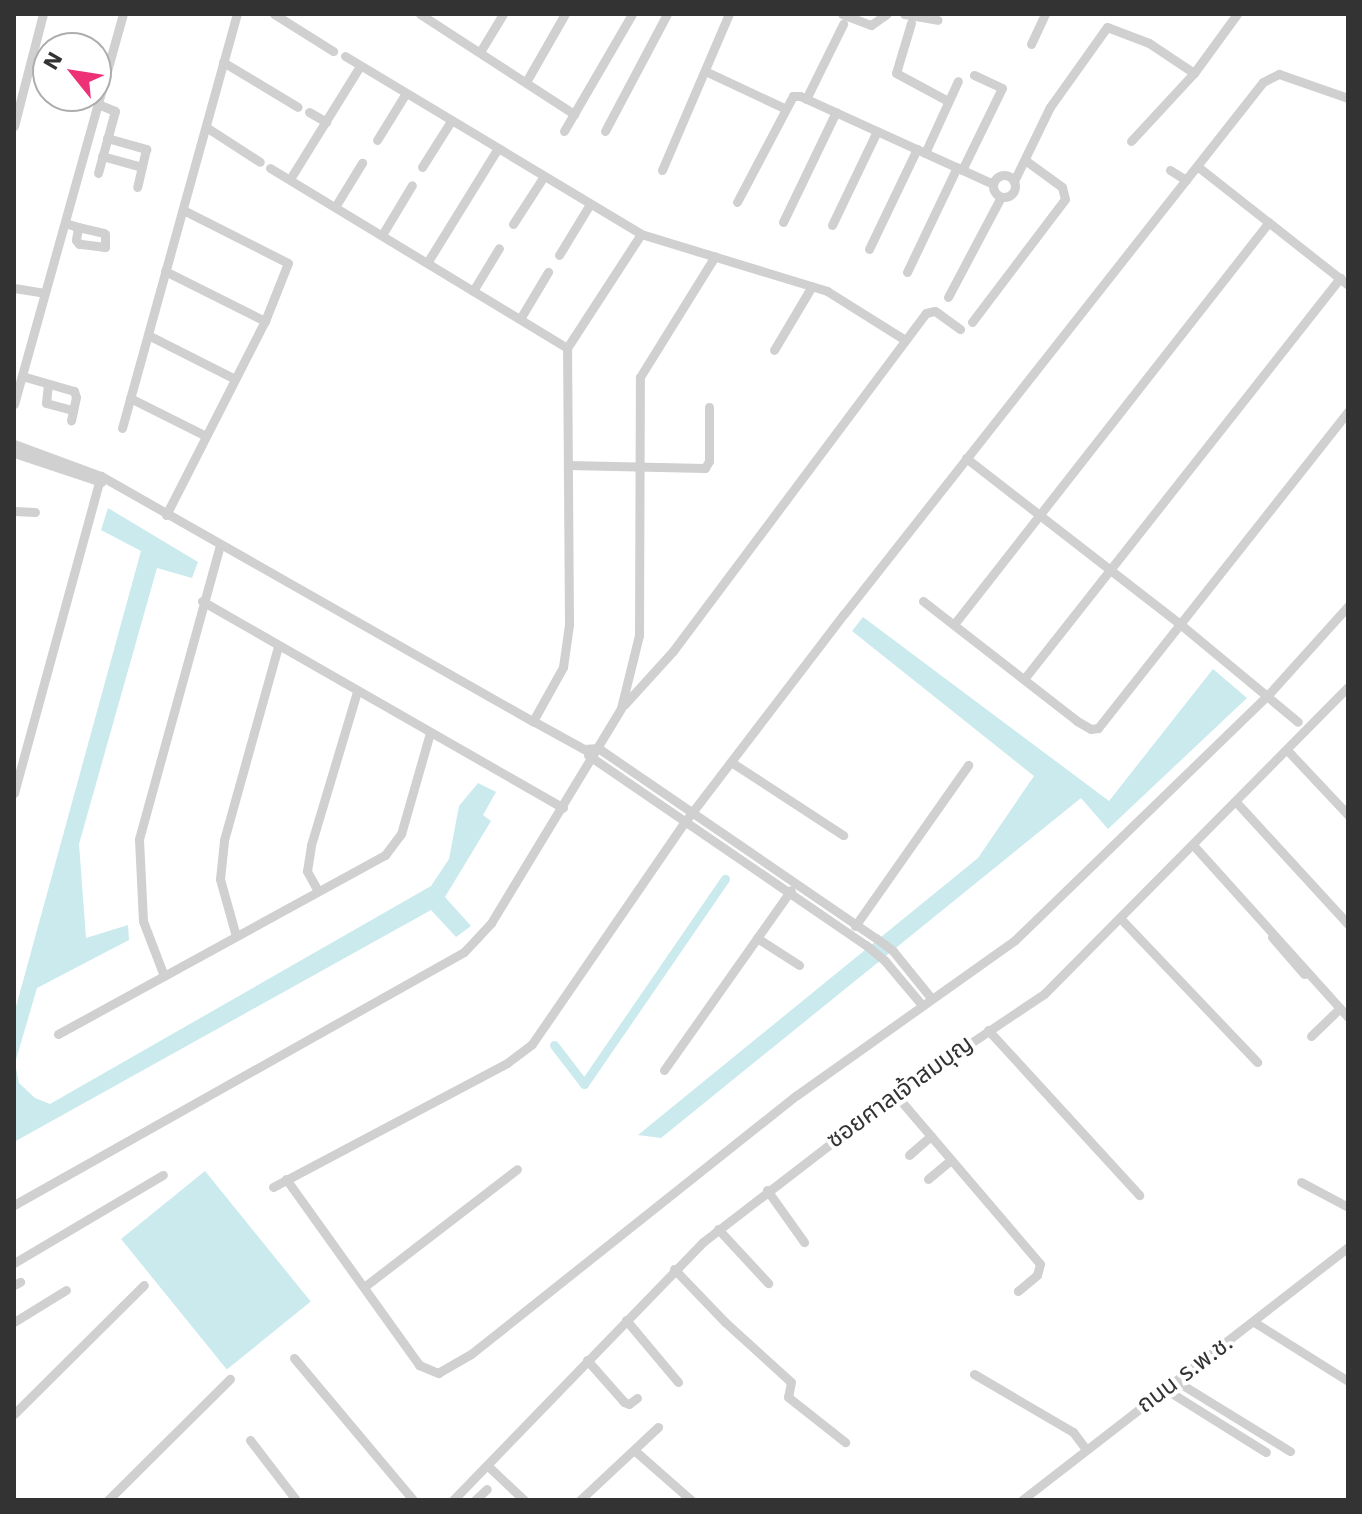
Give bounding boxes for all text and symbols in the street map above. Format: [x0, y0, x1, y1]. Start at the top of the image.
north arrow [32, 32, 112, 112]
text: N [38, 47, 67, 74]
street label: ซอยศาลเจ้าสมบุญ [821, 1029, 979, 1155]
street label: ถนน ร.พ.ช. [1131, 1329, 1239, 1419]

